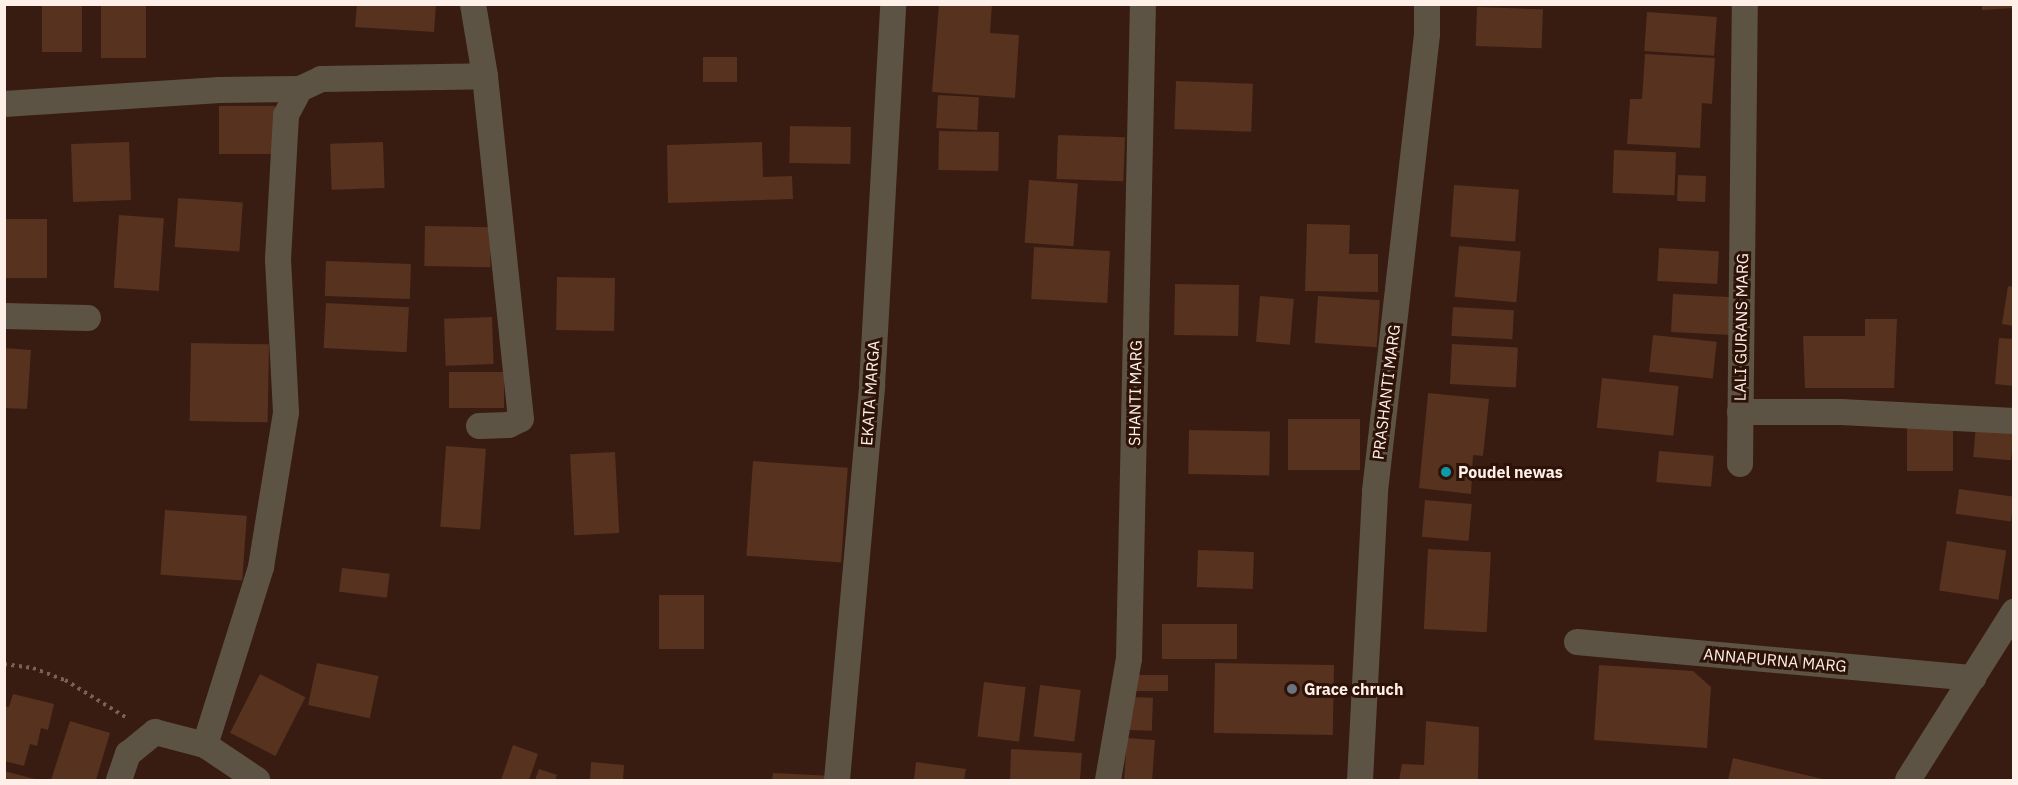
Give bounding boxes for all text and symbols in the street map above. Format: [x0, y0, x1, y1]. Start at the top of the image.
street label: LALI GURANS MARG [1730, 253, 1752, 401]
street label: PRASHANTI MARG [1368, 323, 1404, 461]
street label: EKATA MARGA [857, 340, 883, 446]
street label: SHANTI MARG [1124, 340, 1146, 446]
place label: Poudel newas [1458, 462, 1563, 482]
marker: Poudel newas [1439, 465, 1453, 479]
street label: ANNAPURNA MARG [1703, 644, 1847, 676]
place label: Grace chruch [1304, 679, 1403, 699]
marker: Grace chruch [1285, 682, 1299, 696]

